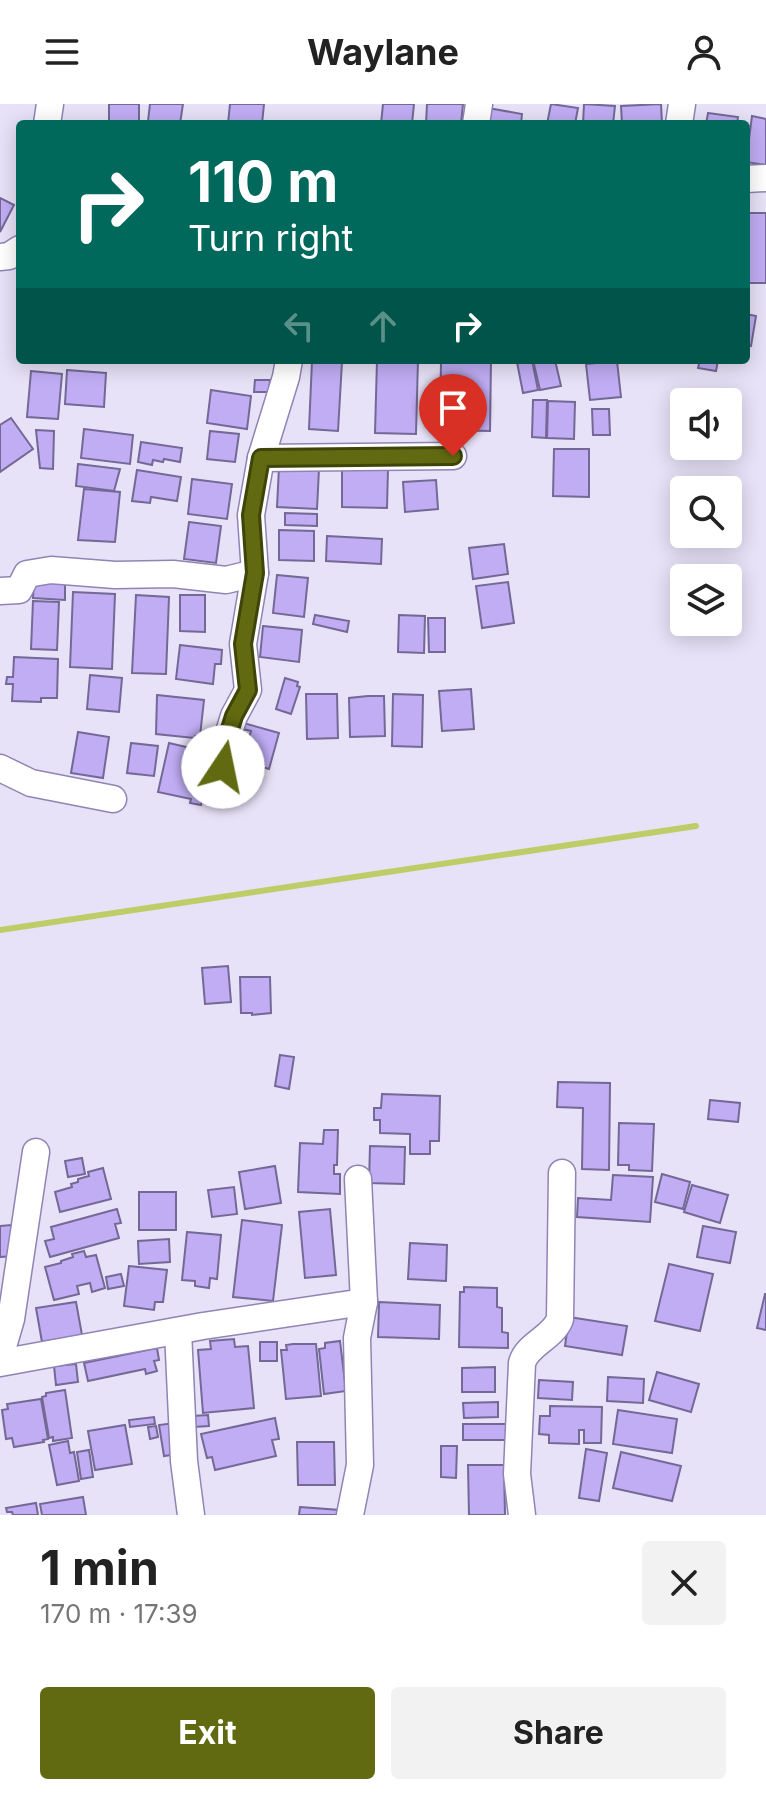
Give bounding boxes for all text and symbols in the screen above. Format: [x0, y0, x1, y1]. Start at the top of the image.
icon: menu [40, 30, 84, 74]
text: Waylane [307, 30, 459, 74]
icon: person [682, 30, 726, 74]
text: 110 m [188, 148, 338, 216]
icon: right [56, 152, 160, 256]
text: Turn right [188, 216, 353, 260]
icon: left [277, 304, 321, 348]
icon: ahead [361, 304, 405, 348]
icon: right [445, 304, 489, 348]
pin [419, 374, 487, 456]
icon: arrive [431, 386, 475, 430]
map controls [670, 388, 742, 636]
button: sound [670, 388, 742, 460]
button: search [670, 476, 742, 548]
button: layers [670, 564, 742, 636]
position arrow [181, 725, 265, 809]
text: 1 min [40, 1538, 159, 1597]
button: close [642, 1541, 726, 1625]
text: 170 m · 17:39 [40, 1598, 198, 1629]
button: Exit [40, 1687, 375, 1779]
button: Share [391, 1687, 726, 1779]

